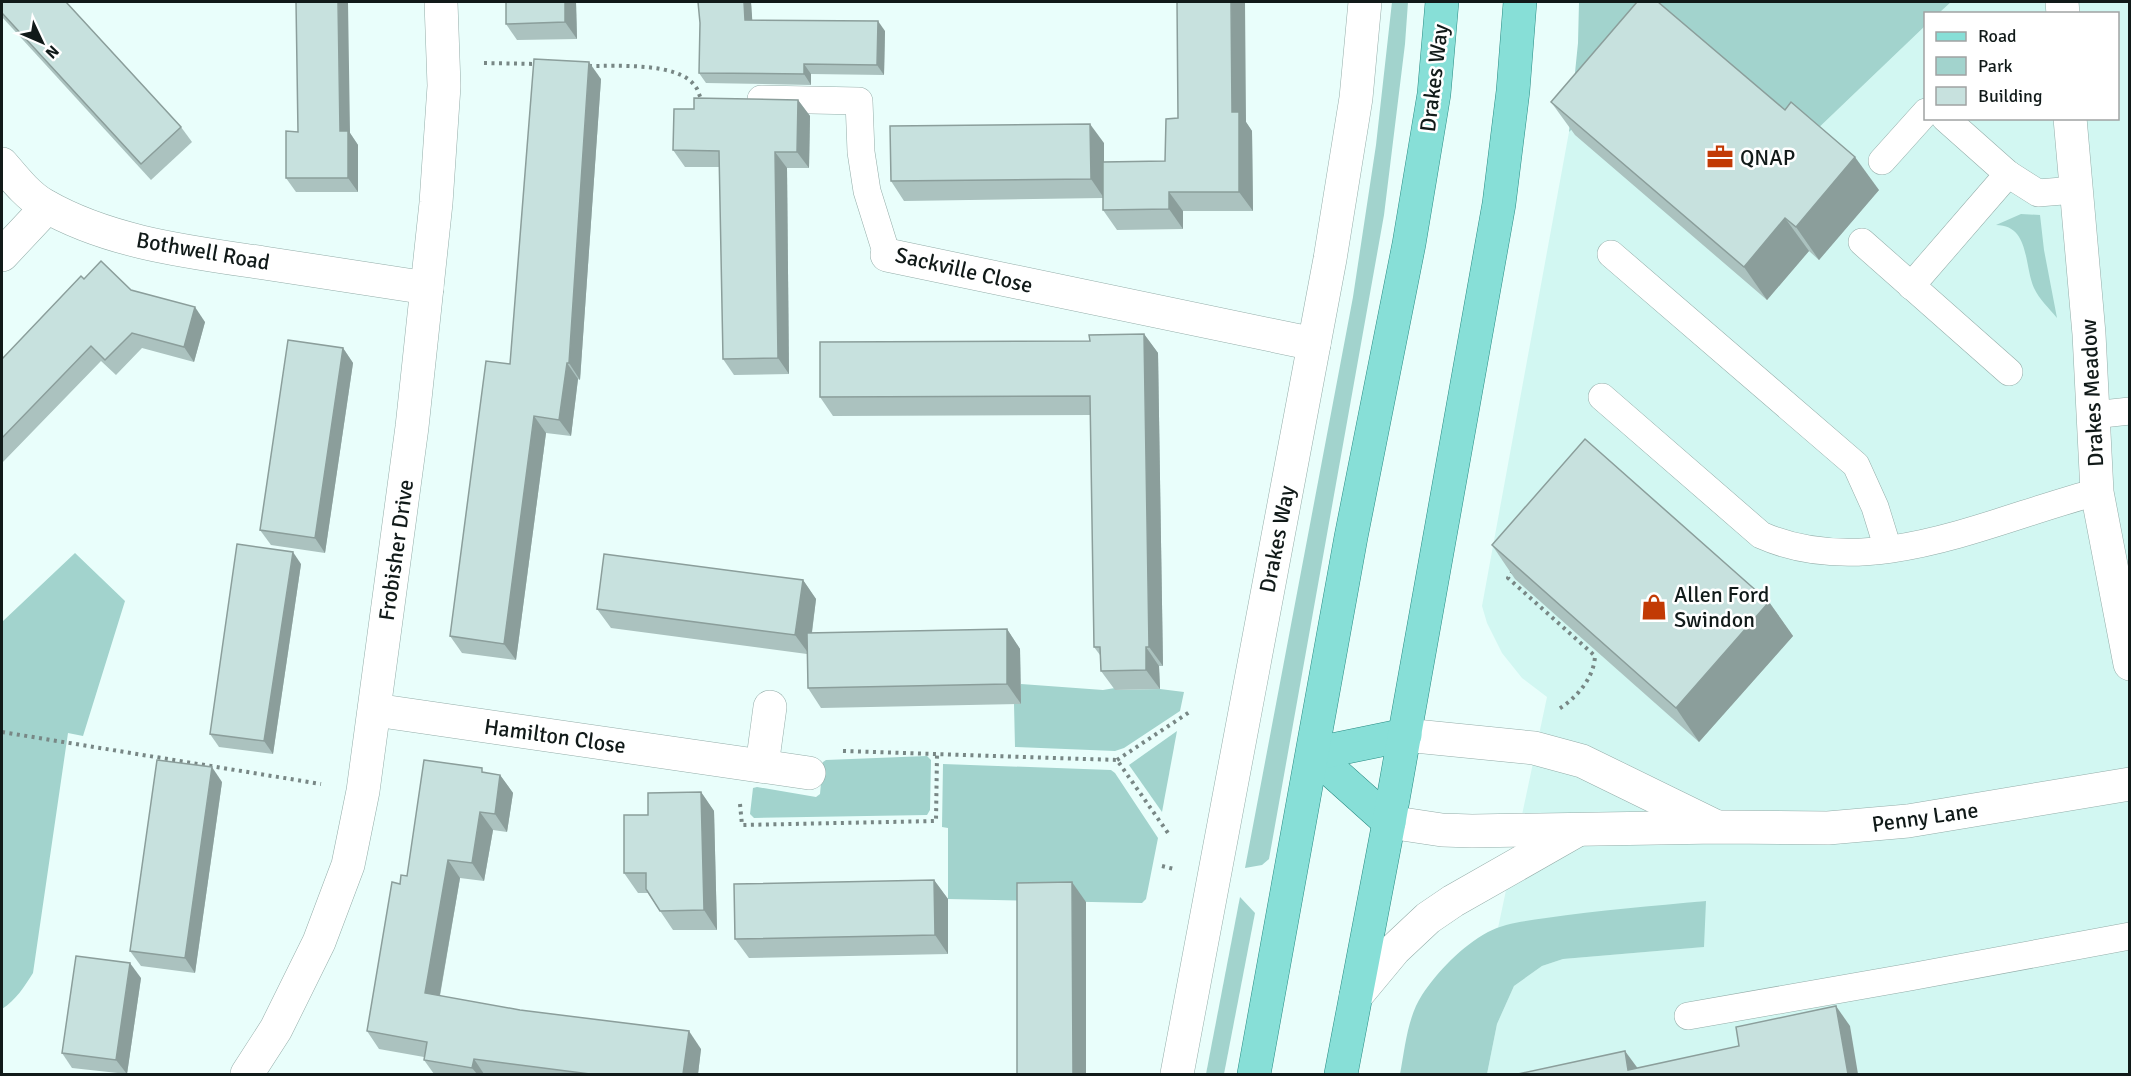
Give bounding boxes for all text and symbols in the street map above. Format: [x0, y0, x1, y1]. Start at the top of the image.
north arrow [12, 12, 72, 72]
legend [1924, 12, 2119, 120]
street label: Drakes Way [1414, 22, 1454, 133]
text: Road [1978, 25, 2017, 47]
text: N [41, 41, 63, 63]
text: Park [1978, 55, 2013, 77]
text: Building [1978, 85, 2042, 107]
office icon: QNAP [1705, 142, 1735, 172]
place label: QNAP [1740, 144, 1795, 171]
street label: Bothwell Road [134, 226, 272, 276]
street label: Sackville Close [893, 241, 1035, 299]
street label: Drakes Meadow [2075, 318, 2109, 468]
street label: Frobisher Drive [373, 478, 419, 622]
street label: Drakes Way [1253, 482, 1301, 595]
place label: Allen Ford Swindon [1674, 581, 1769, 633]
shop icon: Allen Ford Swindon [1639, 592, 1669, 622]
street label: Hamilton Close [482, 713, 628, 759]
street label: Penny Lane [1870, 796, 1980, 838]

